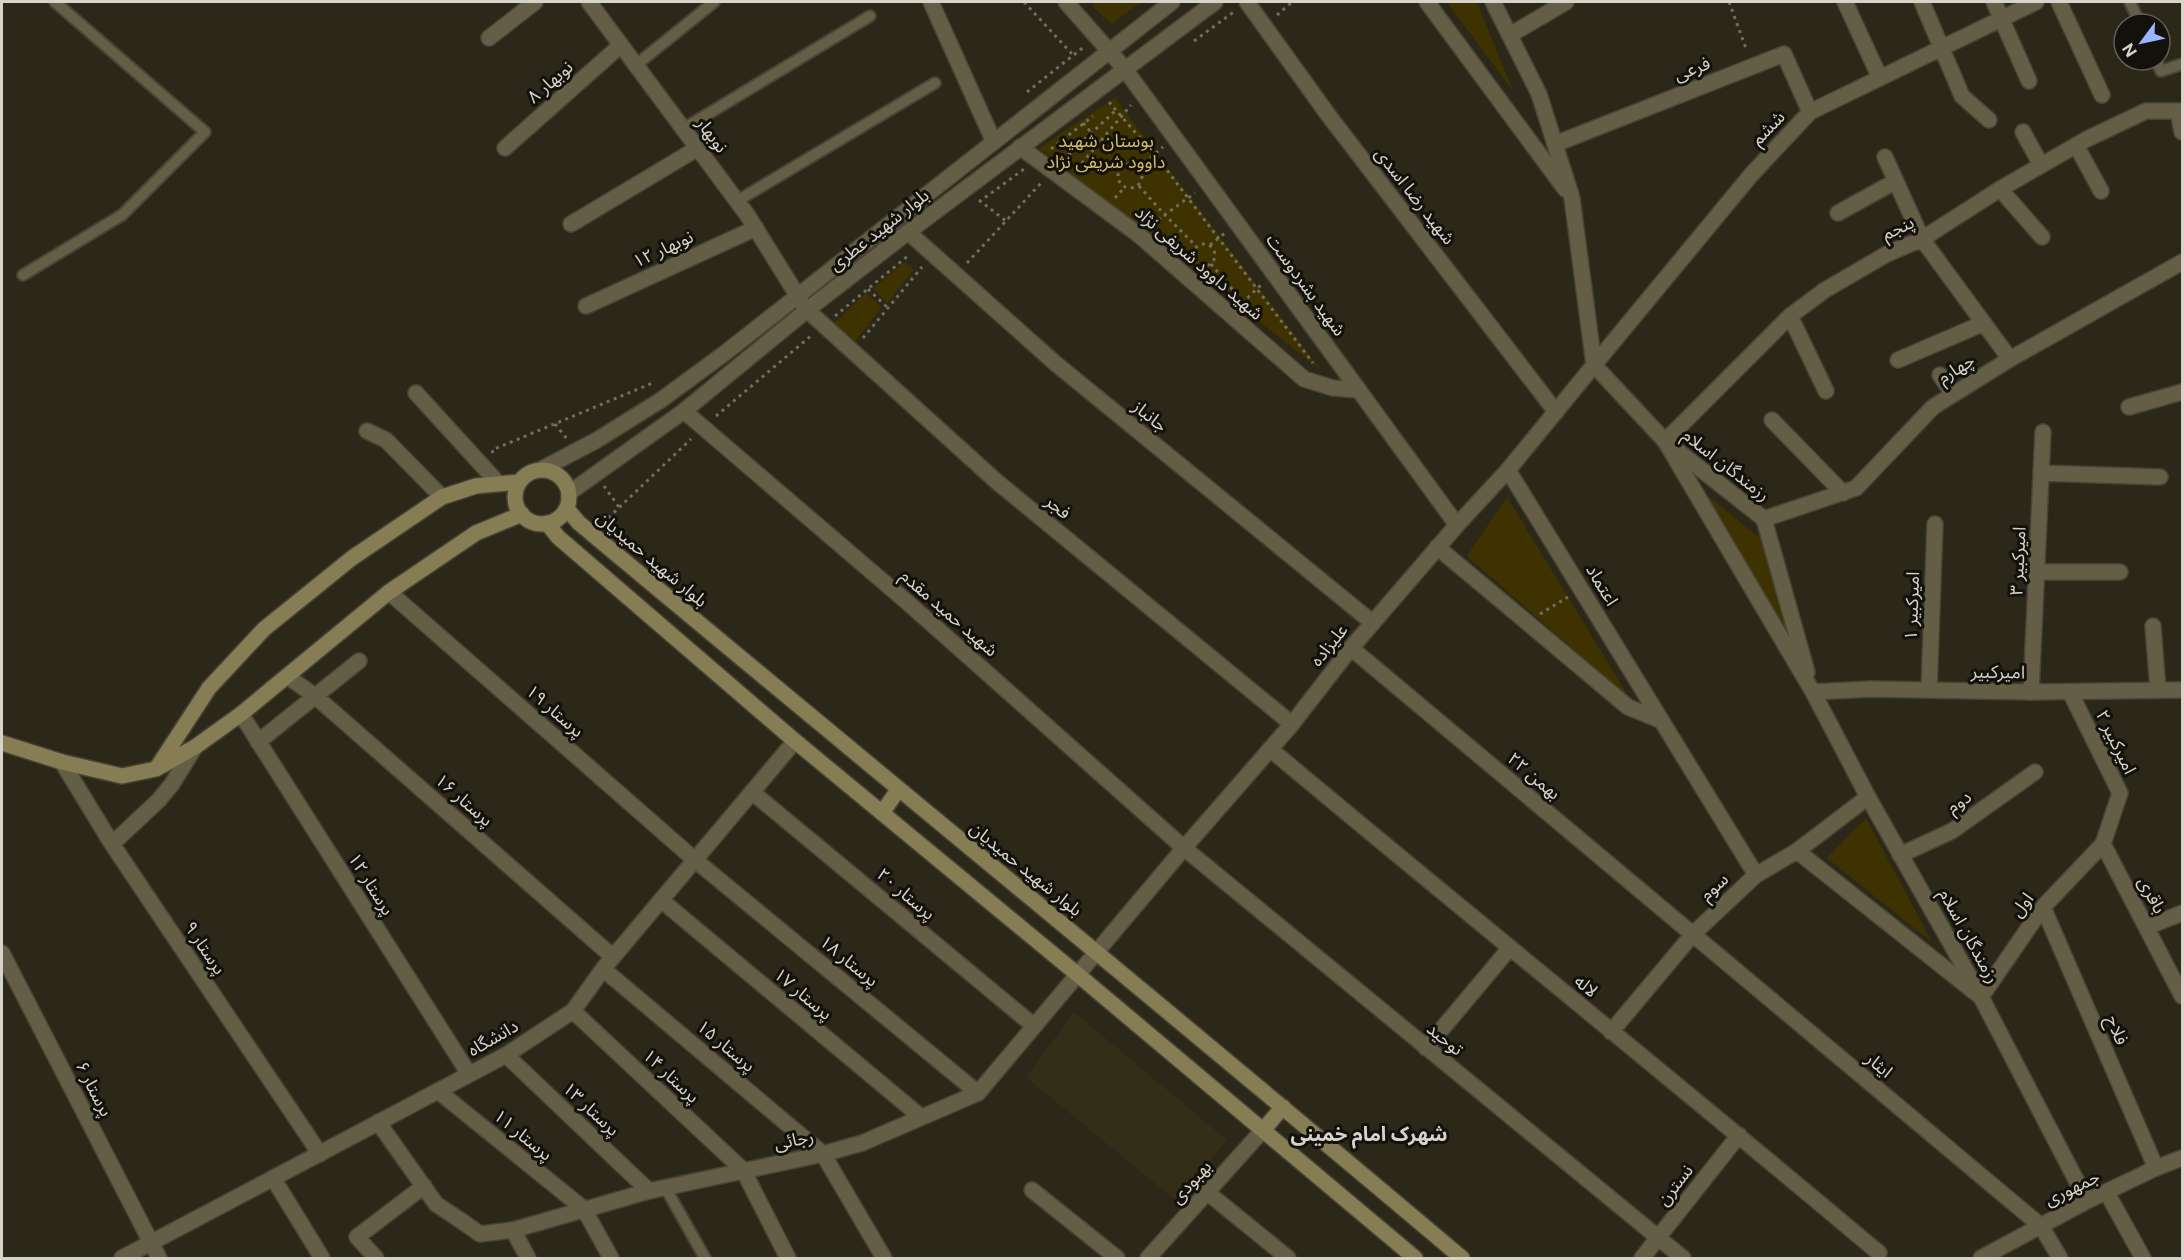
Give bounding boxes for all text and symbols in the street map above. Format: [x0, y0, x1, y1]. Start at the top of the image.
north arrow [2112, 12, 2172, 72]
text: N [2118, 39, 2141, 60]
street label: فرعی [1671, 52, 1713, 86]
street label: نوبهار ۸ [522, 56, 578, 108]
street label: ششم [1746, 106, 1791, 151]
street label: نوبهار [691, 112, 733, 157]
park label: بوستان شهید داوود شریفی نژاد [1047, 130, 1165, 173]
street label: شهید رضا اسدی [1370, 143, 1460, 249]
street label: بلوار شهید عطری [825, 184, 933, 276]
street label: شهید داوود شریفی نژاد [1130, 201, 1268, 325]
street label: پنجم [1878, 211, 1919, 247]
street label: نوبهار ۱۲ [629, 225, 697, 273]
street label: شهید بشردوست [1262, 230, 1350, 340]
street label: چهارم [1933, 349, 1980, 391]
street label: جانباز [1127, 395, 1172, 437]
street label: رزمندگان اسلام [1676, 424, 1774, 508]
street label: فجر [1040, 489, 1075, 524]
street label: بلوار شهید حمیدیان [592, 506, 712, 612]
street label: امیرکبیر ۳ [2005, 526, 2031, 596]
street label: اعتماد [1582, 560, 1623, 609]
street label: شهید حمید مقدم [894, 565, 1002, 664]
street label: امیرکبیر ۱ [1900, 571, 1924, 641]
street label: علیزاده [1305, 619, 1353, 671]
street label: امیرکبیر [1970, 661, 2025, 683]
street label: پرستار ۱۹ [521, 680, 588, 742]
street label: امیرکبیر ۲ [2091, 706, 2141, 778]
street label: ۲۲ بهمن [1503, 747, 1565, 805]
street label: پرستار ۱۶ [430, 769, 497, 831]
street label: دوم [1942, 786, 1977, 821]
street label: بلوار شهید حمیدیان [965, 817, 1087, 921]
street label: پرستار ۱۲ [343, 849, 399, 919]
street label: پرستار ۲۰ [872, 863, 940, 925]
street label: سوم [1695, 868, 1735, 908]
street label: باقری [2133, 873, 2171, 917]
street label: رزمندگان اسلام [1931, 885, 2004, 989]
street label: اول [2006, 888, 2038, 922]
street label: پرستار ۹ [179, 917, 231, 979]
street label: پرستار ۱۸ [815, 931, 883, 992]
street label: پرستار ۱۷ [769, 963, 837, 1025]
street label: لاله [1570, 970, 1602, 1001]
street label: فلاح [2099, 1012, 2133, 1049]
street label: دانشگاه [464, 1015, 522, 1060]
street label: پرستار ۱۵ [692, 1015, 760, 1077]
street label: توحید [1422, 1018, 1468, 1060]
street label: پرستار ۱۴ [638, 1044, 704, 1108]
street label: ایثار [1860, 1047, 1897, 1083]
street label: پرستار ۶ [71, 1058, 117, 1120]
street label: پرستار ۱۳ [558, 1077, 624, 1141]
street label: پرستار ۱۱ [489, 1105, 557, 1166]
district label: شهرک امام خمینی [1290, 1122, 1448, 1149]
street label: رجائی [772, 1125, 816, 1155]
street label: بهبودی [1166, 1156, 1216, 1208]
street label: نسترن [1652, 1160, 1698, 1210]
street label: جمهوری [2041, 1165, 2103, 1211]

